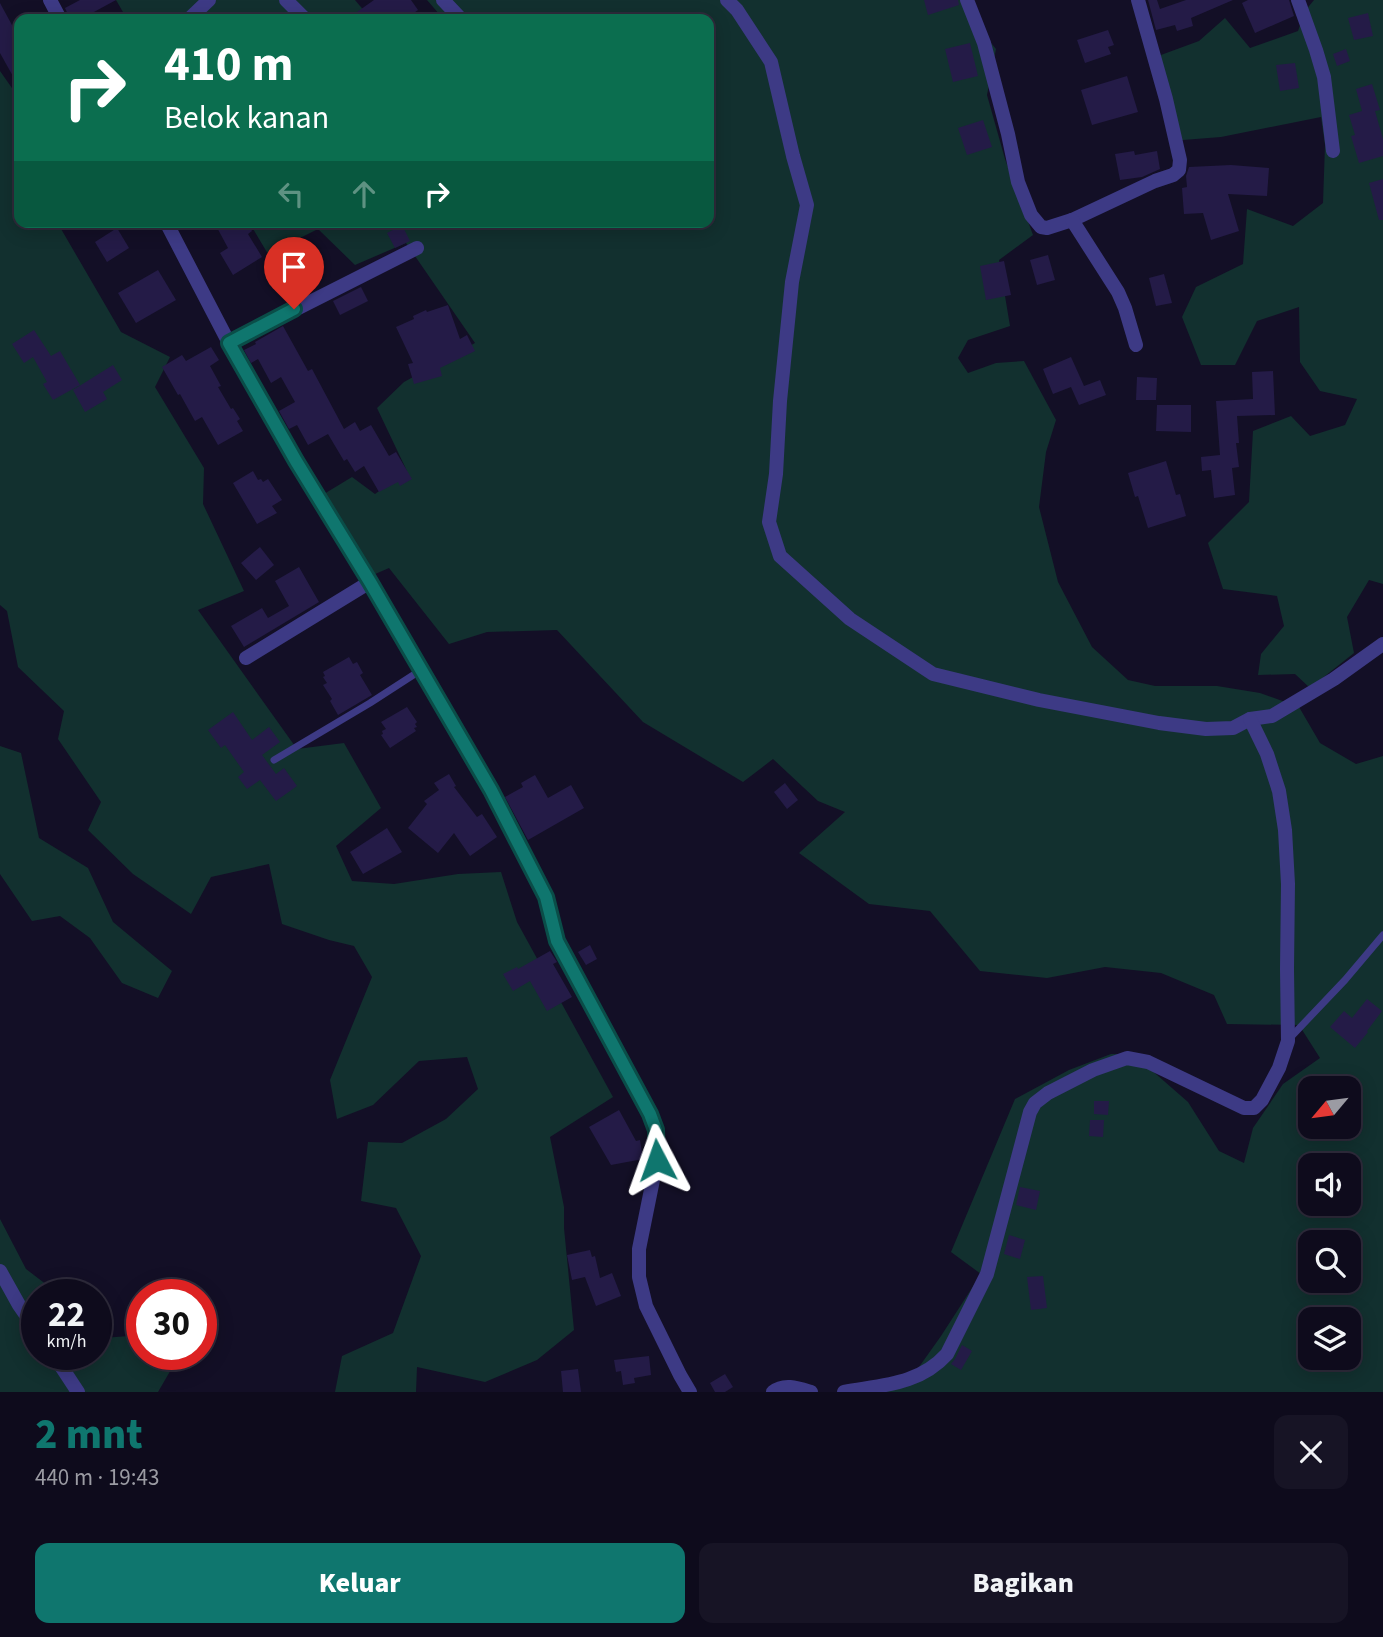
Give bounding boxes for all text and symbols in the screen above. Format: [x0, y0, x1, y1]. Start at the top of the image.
text: 410 m [164, 30, 293, 100]
icon: right [49, 42, 140, 133]
text: Belok kanan [164, 95, 329, 141]
icon: left [272, 175, 310, 213]
icon: ahead [345, 175, 383, 213]
icon: right [418, 175, 456, 213]
pin [264, 237, 324, 309]
icon: arrive [275, 248, 313, 286]
north arrow [1298, 1076, 1362, 1139]
map controls [1298, 1076, 1361, 1370]
position arrow [620, 1123, 694, 1197]
button: sound [1298, 1153, 1361, 1216]
button: search [1298, 1230, 1361, 1293]
speed limit sign: 30 [126, 1279, 217, 1370]
text: 22 [48, 1290, 85, 1340]
button: layers [1298, 1307, 1361, 1370]
text: km/h [47, 1329, 86, 1354]
text: 2 mnt [35, 1405, 143, 1465]
button: close [1274, 1415, 1348, 1489]
text: 440 m · 19:43 [35, 1461, 159, 1494]
button: Keluar [35, 1543, 685, 1623]
button: Bagikan [699, 1543, 1348, 1623]

